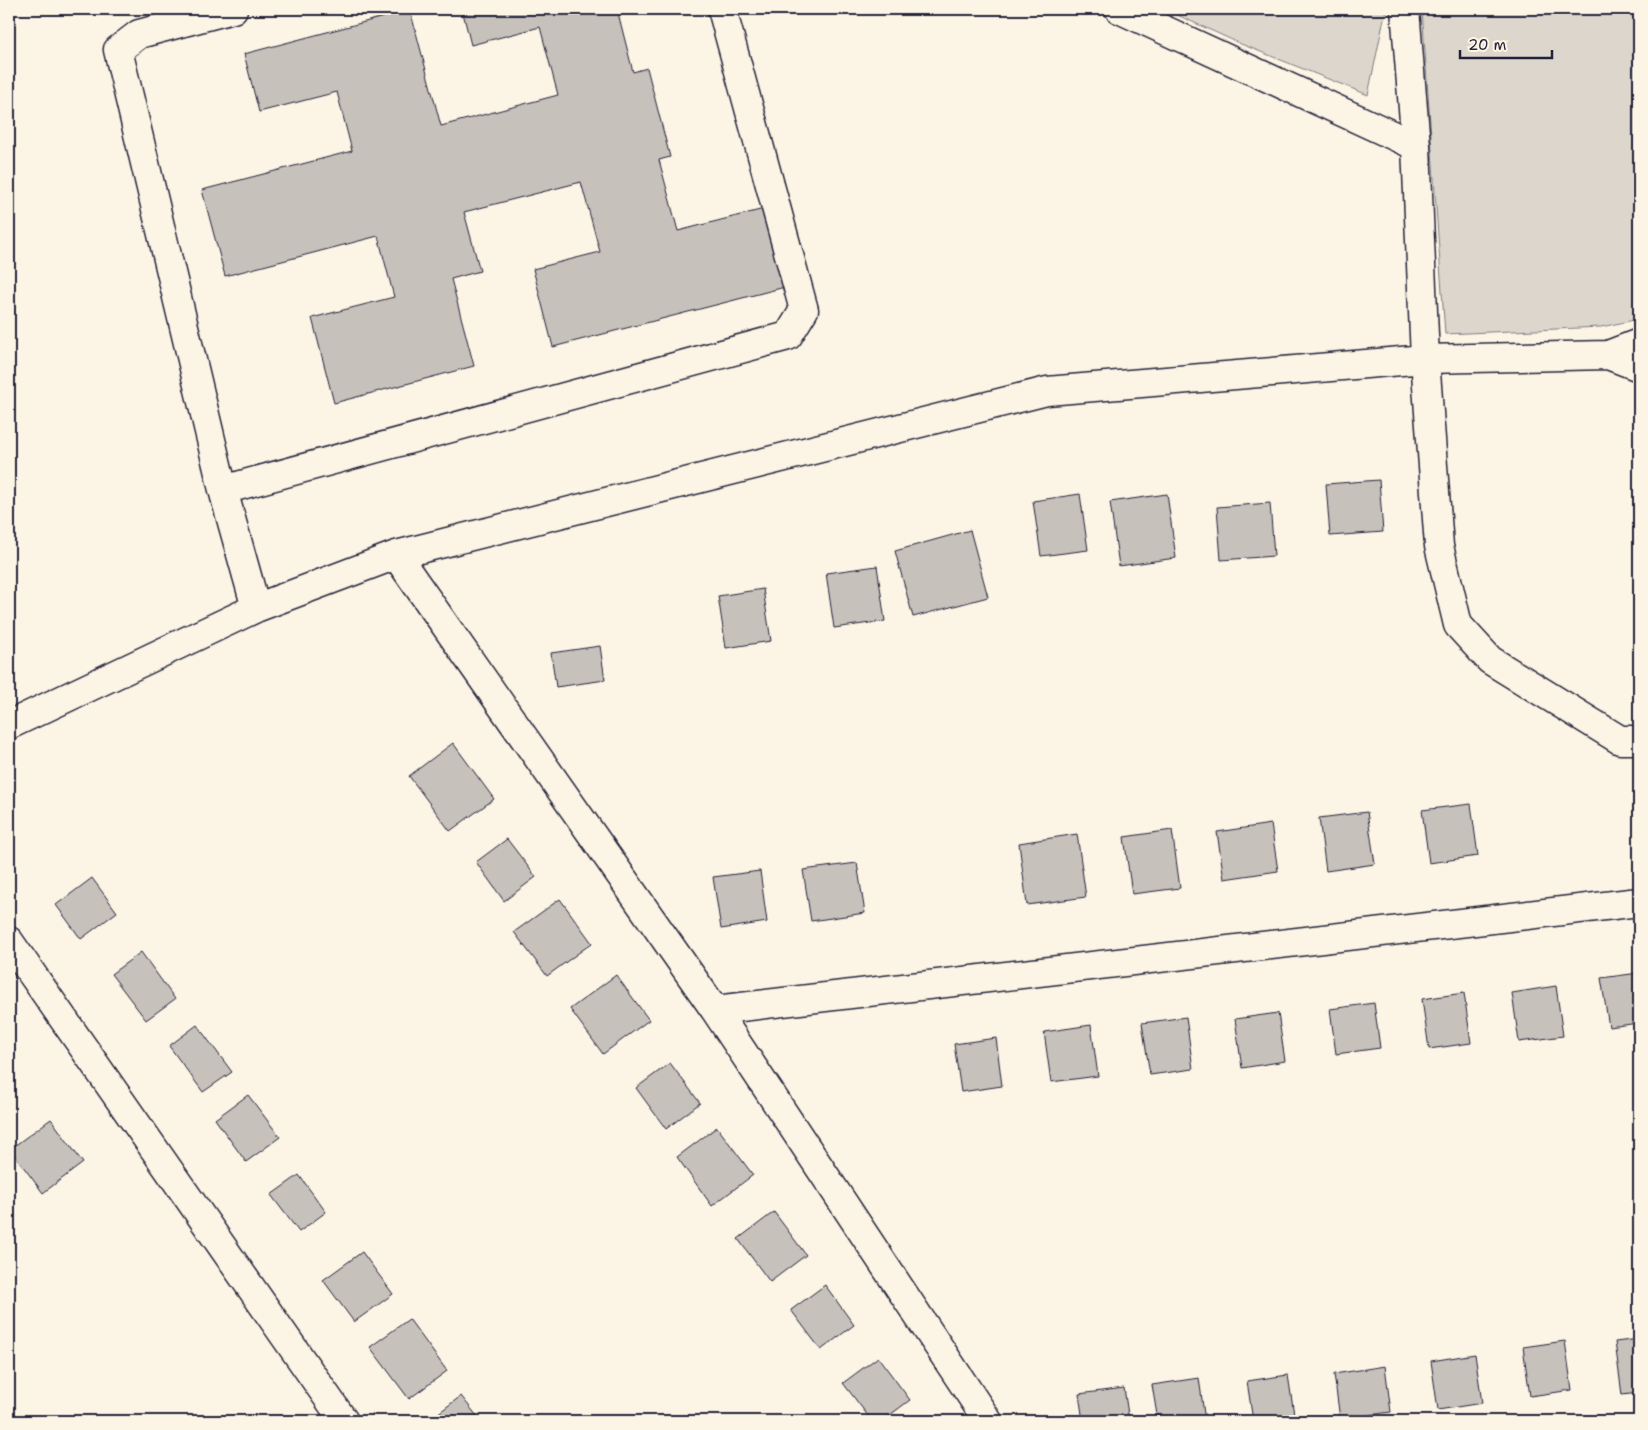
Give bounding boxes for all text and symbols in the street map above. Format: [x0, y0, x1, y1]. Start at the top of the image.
scale bar [1460, 28, 1553, 60]
text: 20 m [1468, 35, 1507, 55]

